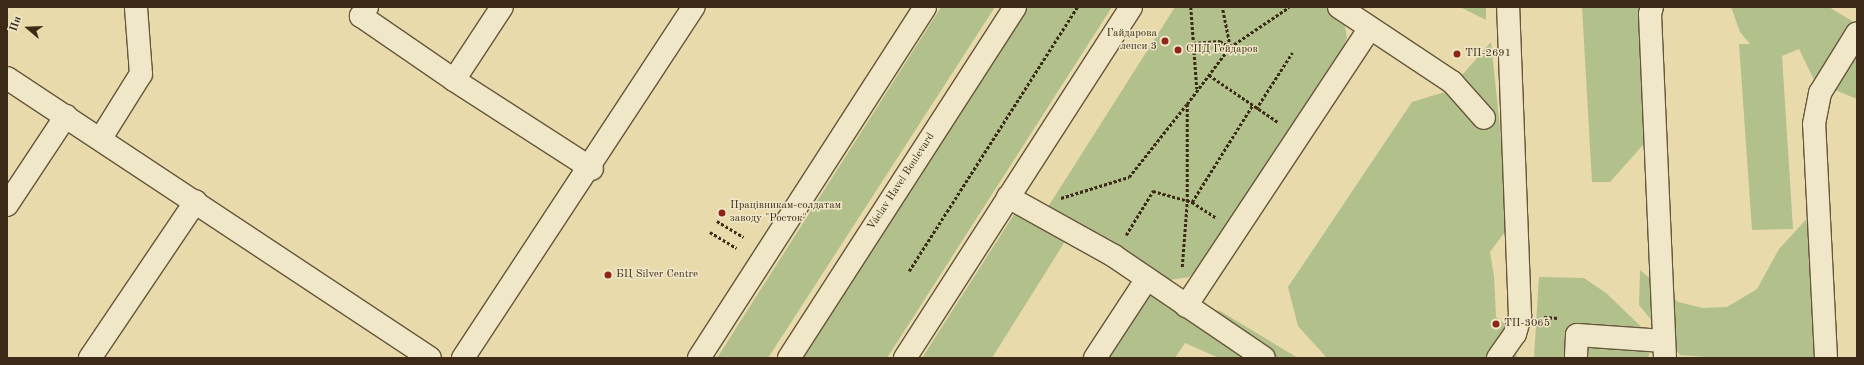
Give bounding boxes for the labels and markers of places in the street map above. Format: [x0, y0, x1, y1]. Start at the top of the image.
place label: Гайдарова лепси 3 [1106, 28, 1157, 54]
marker: Гайдарова лепси 3 [1160, 36, 1170, 46]
place label: СПД Гейдаров [1186, 43, 1258, 57]
marker: СПД Гейдаров [1173, 45, 1183, 55]
place label: ТП-2691 [1465, 47, 1511, 61]
marker: ТП-2691 [1452, 49, 1462, 59]
place label: Працівникам-солдатам заводу "Росток" [730, 200, 841, 226]
marker: Працівникам-солдатам заводу "Росток" [717, 208, 727, 218]
place label: БЦ Silver Centre [616, 268, 698, 282]
marker: БЦ Silver Centre [603, 270, 613, 280]
place label: ТП-3065 [1504, 317, 1550, 331]
marker: ТП-3065 [1491, 319, 1501, 329]

